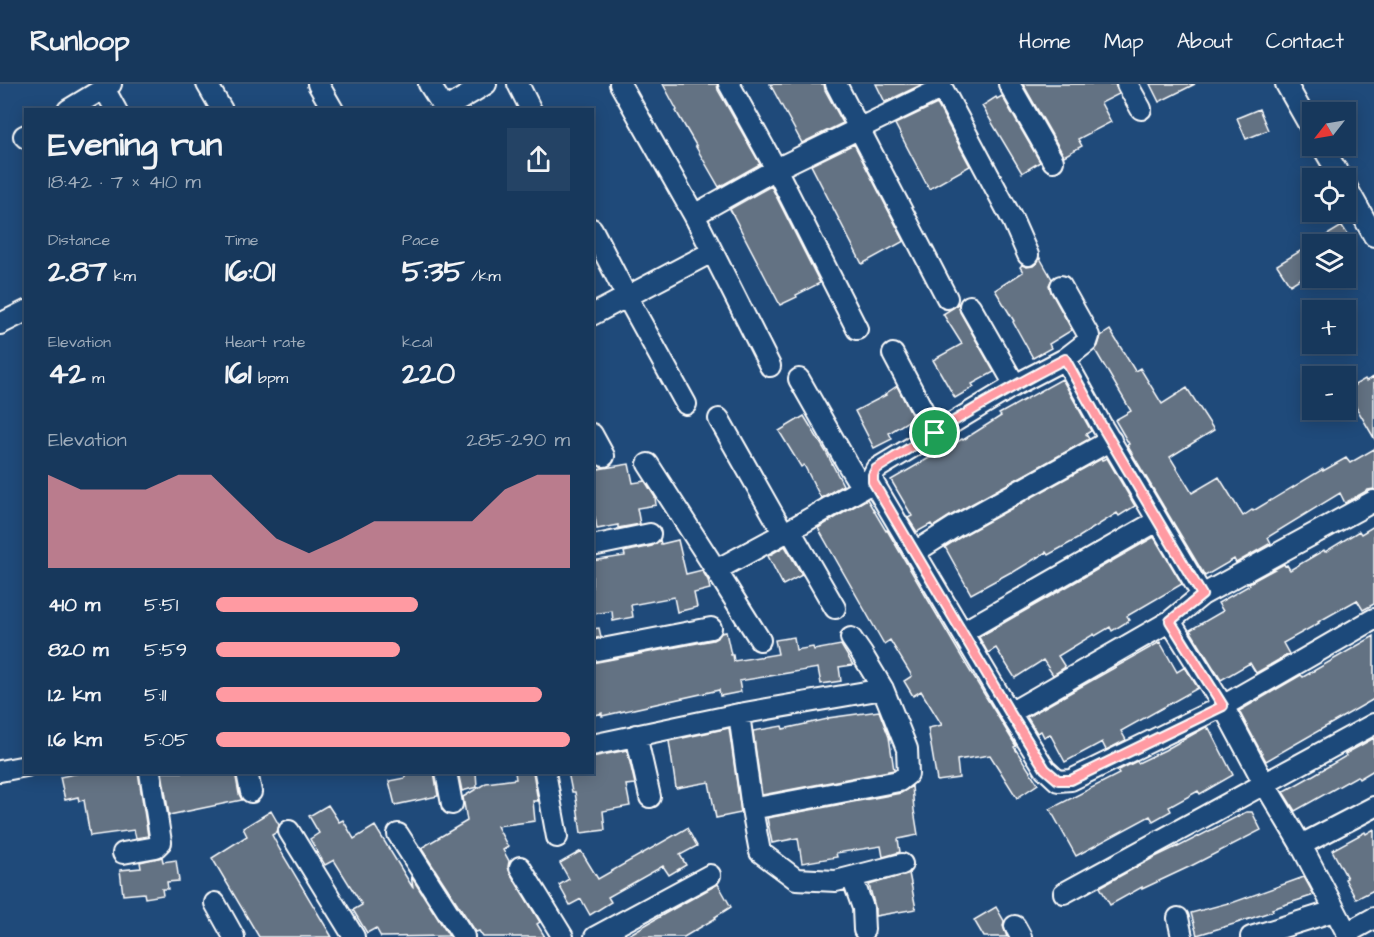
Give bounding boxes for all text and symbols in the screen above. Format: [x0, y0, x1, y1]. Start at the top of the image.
text: Runloop [30, 22, 130, 61]
text: Home [1019, 27, 1071, 56]
text: Map [1104, 27, 1144, 56]
text: About [1177, 27, 1233, 56]
text: Contact [1266, 27, 1344, 56]
north arrow [1302, 102, 1356, 156]
map controls [1302, 102, 1356, 420]
text: Evening run [48, 122, 222, 168]
button: share [507, 128, 570, 191]
text: 18:42 · 7 × 410 m [48, 168, 201, 196]
button: locate [1302, 168, 1356, 222]
text: Distance [48, 229, 110, 251]
text: Time [225, 229, 259, 251]
text: Pace [402, 229, 439, 251]
button: layers [1302, 234, 1356, 288]
text: 2.87 [48, 251, 107, 293]
text: 16:01 [225, 251, 275, 293]
text: 5:35 [402, 251, 465, 293]
text: km [107, 265, 136, 287]
text: /km [465, 265, 501, 287]
button: + [1302, 300, 1356, 354]
text: Elevation [48, 331, 111, 353]
text: Heart rate [225, 331, 305, 353]
text: kcal [402, 331, 433, 353]
text: 42 [48, 353, 86, 395]
text: 161 [225, 353, 251, 395]
text: 220 [402, 353, 455, 395]
button: − [1302, 366, 1356, 420]
text: m [86, 367, 104, 389]
text: bpm [251, 367, 288, 389]
pin [909, 407, 960, 458]
icon: arrive [918, 416, 951, 449]
text: Elevation [48, 426, 127, 454]
text: 285–290 m [466, 426, 570, 454]
text: 410 m [48, 591, 100, 619]
text: 5:51 [144, 591, 178, 619]
text: 820 m [48, 636, 109, 664]
text: 5:59 [144, 636, 187, 664]
text: 1.2 km [48, 681, 101, 709]
text: 5:11 [144, 681, 167, 709]
text: 1.6 km [48, 726, 102, 754]
text: 5:05 [144, 726, 188, 754]

